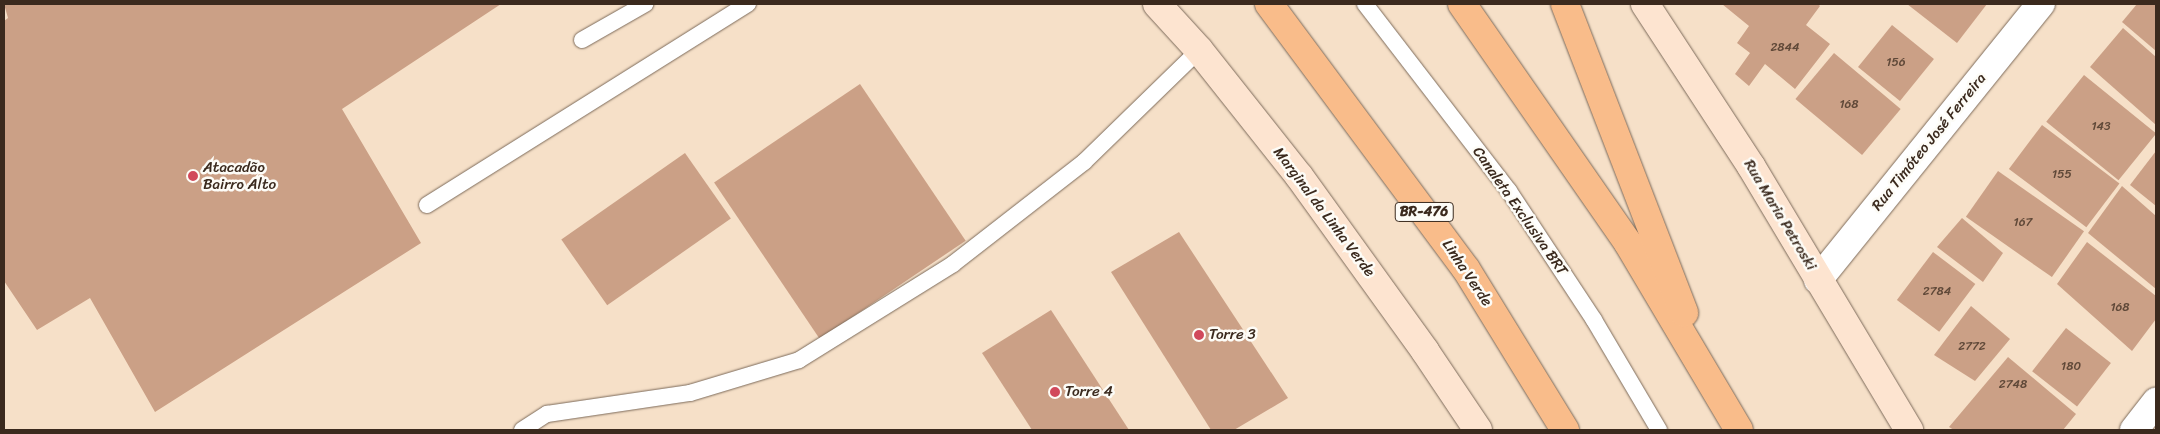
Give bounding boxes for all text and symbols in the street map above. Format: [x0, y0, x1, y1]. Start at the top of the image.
house number: 2844 [1770, 41, 1800, 55]
house number: 156 [1886, 56, 1906, 70]
street label: Rua Timóteo José Ferreira [1868, 69, 1990, 215]
house number: 168 [1839, 98, 1859, 112]
house number: 143 [2091, 120, 2111, 134]
street label: Canaleta Exclusiva BRT [1469, 143, 1571, 279]
street label: Marginal da Linha Verde [1270, 144, 1378, 280]
street label: Rua Maria Petroski [1740, 157, 1820, 273]
place label: Atacadão Bairro Alto [203, 158, 276, 193]
house number: 155 [2052, 168, 2072, 182]
marker: Atacadão Bairro Alto [187, 170, 199, 182]
road number: BR-476 [1394, 200, 1454, 223]
house number: 167 [2014, 216, 2032, 230]
street label: Linha Verde [1438, 237, 1496, 309]
house number: 2784 [1923, 285, 1951, 299]
house number: 168 [2110, 301, 2130, 315]
place label: Torre 3 [1209, 326, 1256, 344]
marker: Torre 3 [1193, 329, 1205, 341]
house number: 2772 [1958, 340, 1986, 354]
house number: 180 [2061, 360, 2081, 374]
house number: 2748 [1999, 378, 2027, 392]
place label: Torre 4 [1065, 383, 1113, 401]
marker: Torre 4 [1049, 386, 1061, 398]

